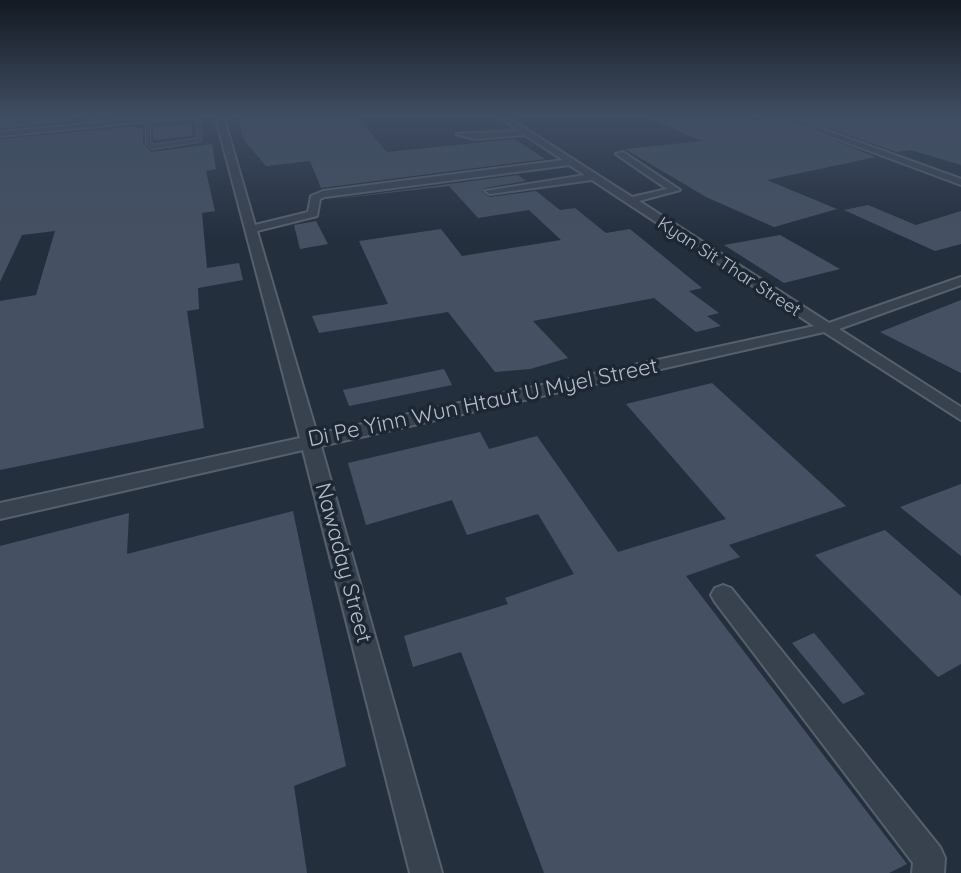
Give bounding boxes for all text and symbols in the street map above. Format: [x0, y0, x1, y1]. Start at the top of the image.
street label: Kyan Sit Thar Street [653, 213, 805, 321]
street label: Di Pe Yinn Wun Htaut U Myel Street [306, 353, 660, 453]
street label: Nawaday Street [309, 480, 377, 646]

